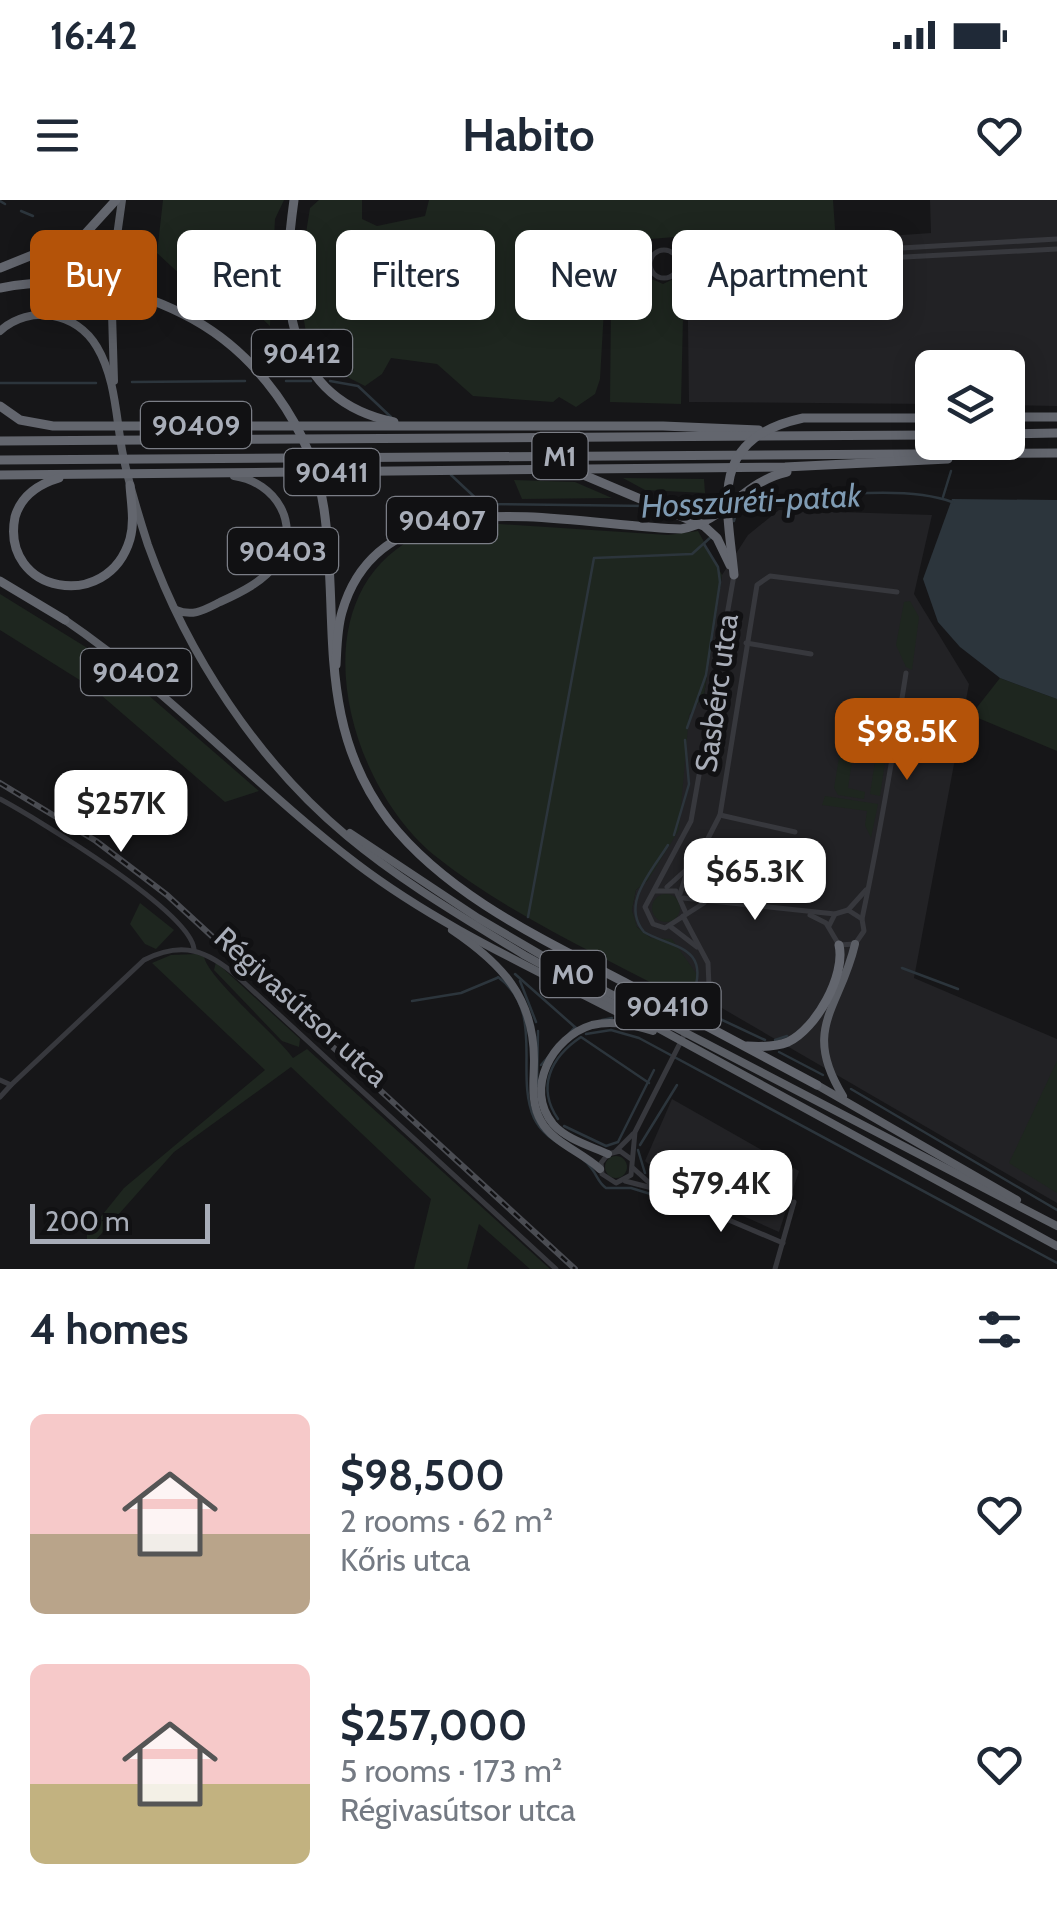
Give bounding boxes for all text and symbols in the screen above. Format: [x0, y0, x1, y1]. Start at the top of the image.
text: 16:42 [50, 12, 138, 59]
icon: menu [30, 108, 85, 163]
text: Habito [462, 108, 595, 162]
icon: heart [972, 108, 1027, 163]
chip: Buy [30, 230, 157, 320]
chip: Rent [177, 230, 316, 320]
chip: Filters [336, 230, 495, 320]
chip: New [515, 230, 652, 320]
chip: Apartment [672, 230, 903, 320]
road number: 90412 [252, 330, 352, 376]
map controls [915, 350, 1025, 460]
button: layers [915, 350, 1025, 460]
road number: 90409 [141, 402, 251, 448]
road number: M1 [532, 433, 588, 479]
road number: 90411 [284, 449, 380, 495]
water label: Hosszúréti-patak [640, 475, 863, 526]
road number: 90407 [387, 497, 497, 543]
road number: 90403 [228, 528, 338, 574]
street label: Sasbérc utca [687, 611, 746, 775]
road number: 90402 [81, 649, 191, 695]
pin: $98.5K [826, 698, 988, 783]
text: $98.5K [857, 711, 957, 750]
pin: $257K [51, 770, 191, 855]
text: $257K [76, 783, 166, 822]
pin: $65.3K [674, 838, 836, 923]
text: $65.3K [706, 851, 804, 890]
street label: Régivasútsor utca [207, 919, 396, 1095]
road number: M0 [540, 951, 606, 997]
road number: 90410 [616, 983, 720, 1029]
pin: $79.4K [640, 1150, 802, 1235]
text: $79.4K [671, 1163, 771, 1202]
scale bar [30, 1199, 210, 1244]
text: 200 m [45, 1204, 130, 1238]
icon: filters [972, 1302, 1027, 1357]
text: 4 homes [30, 1303, 189, 1355]
text: $98,500 [340, 1449, 505, 1501]
icon: home [110, 1454, 230, 1574]
icon: heart [972, 1487, 1027, 1542]
text: 2 rooms · 62 m² [340, 1501, 553, 1540]
text: Kőris utca [340, 1540, 470, 1579]
text: $257,000 [340, 1699, 527, 1751]
icon: home [110, 1704, 230, 1824]
icon: heart [972, 1737, 1027, 1792]
text: 5 rooms · 173 m² [340, 1751, 562, 1790]
text: Régivasútsor utca [340, 1790, 576, 1829]

